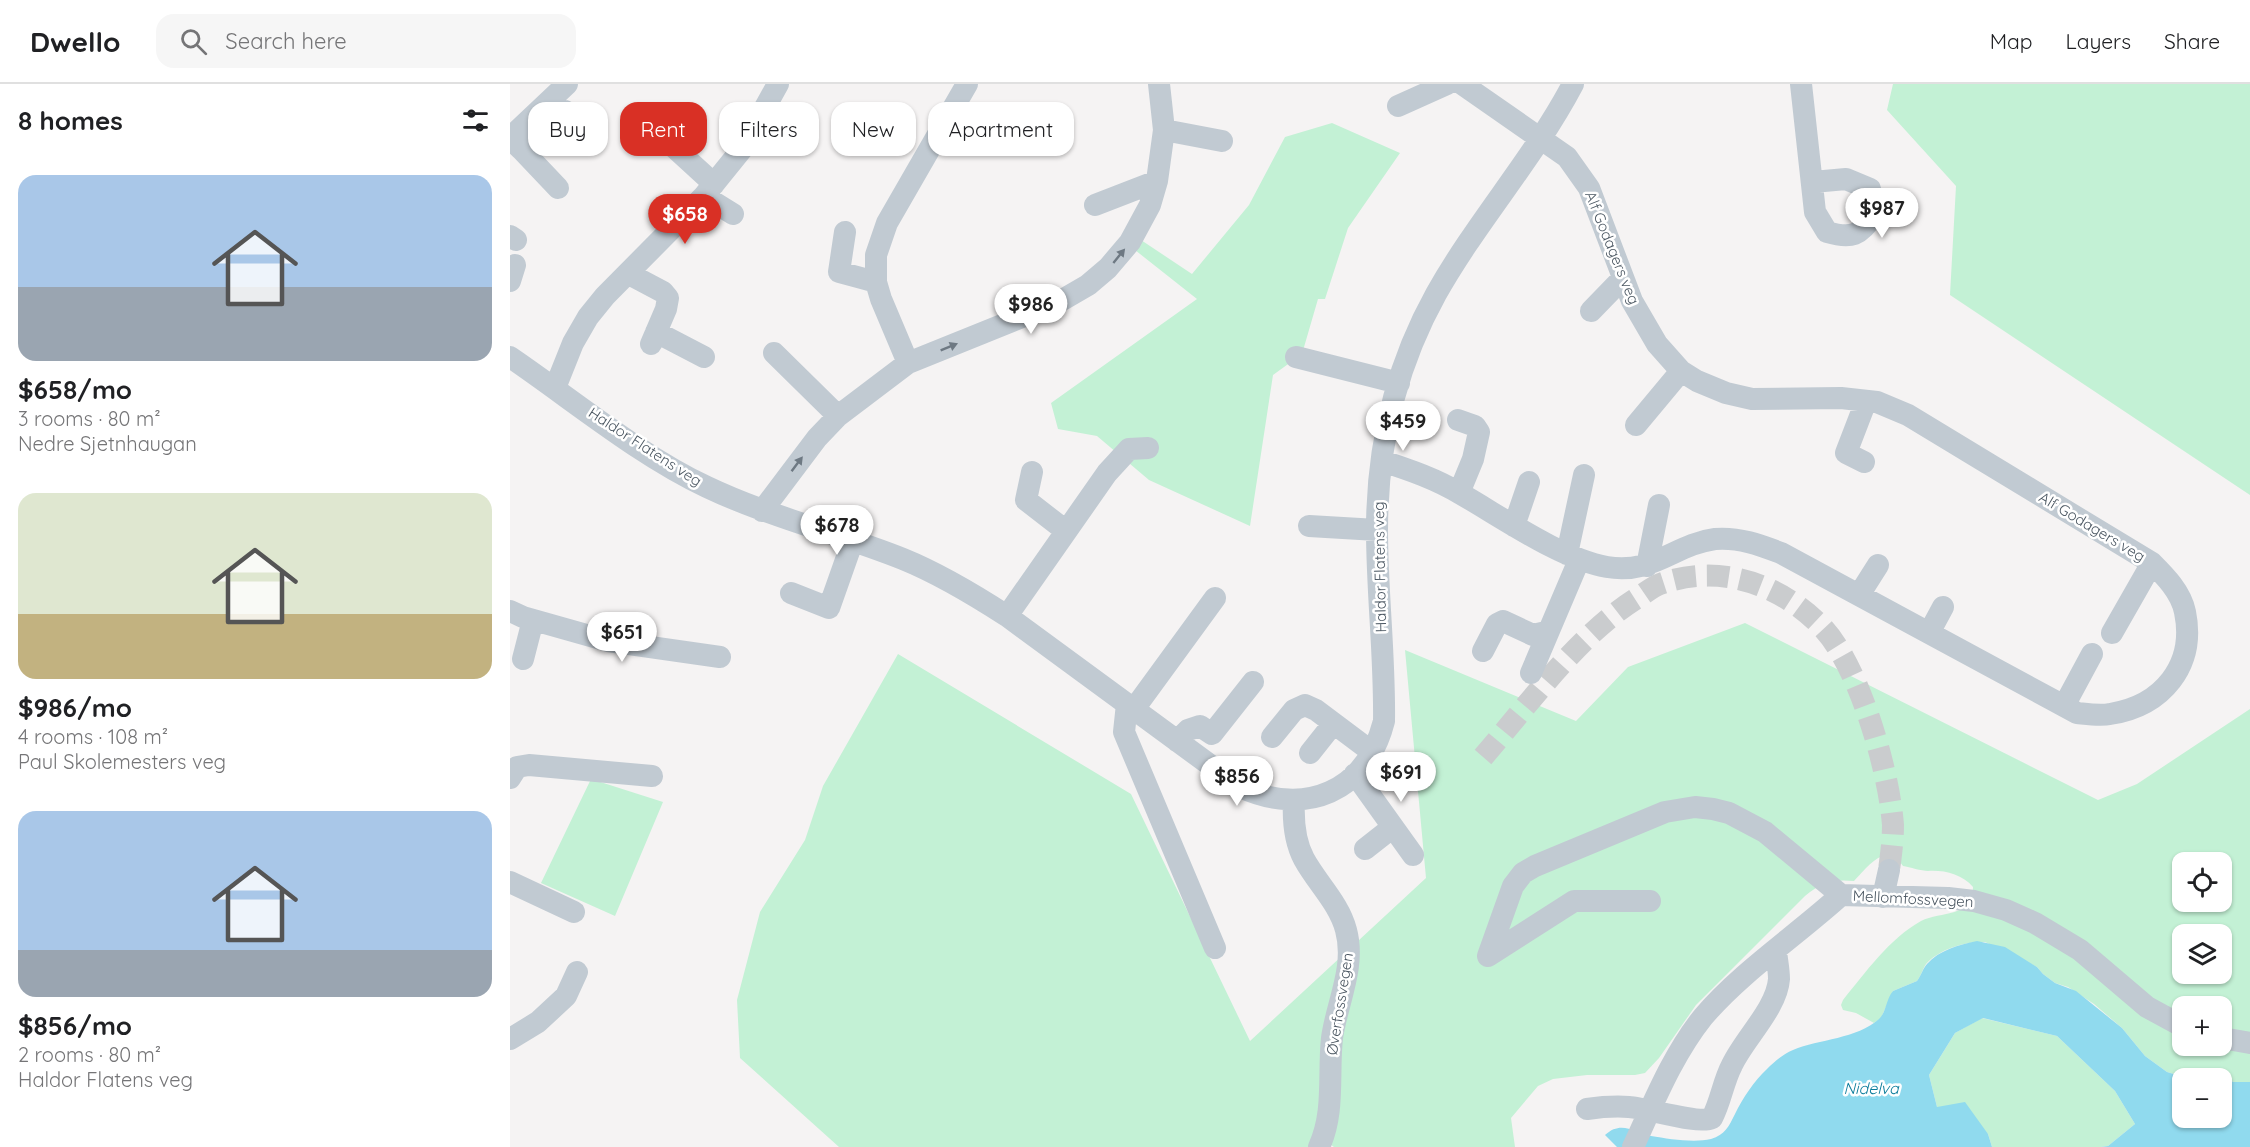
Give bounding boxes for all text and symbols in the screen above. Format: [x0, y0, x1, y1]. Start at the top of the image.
search box [156, 14, 576, 68]
text: Dwello [30, 24, 120, 59]
icon: search [177, 25, 210, 58]
text: Search here [225, 27, 347, 55]
text: Map [1990, 28, 2033, 54]
text: Layers [2066, 28, 2131, 54]
text: Share [2164, 28, 2220, 54]
chip: Buy [528, 102, 608, 156]
chip: Rent [620, 102, 707, 156]
chip: Filters [719, 102, 819, 156]
chip: New [831, 102, 916, 156]
chip: Apartment [928, 102, 1074, 156]
text: 8 homes [18, 104, 123, 137]
icon: filters [459, 104, 492, 137]
street label: Alf Godagers veg [1581, 188, 1644, 307]
pin: $987 [1846, 188, 1918, 239]
pin: $658 [649, 194, 721, 245]
text: $987 [1859, 195, 1905, 220]
text: $658 [662, 201, 708, 226]
icon: home [201, 214, 309, 322]
one-way arrow [1112, 248, 1125, 264]
pin: $986 [995, 284, 1067, 335]
text: $986 [1008, 291, 1054, 316]
one-way arrow [940, 342, 958, 352]
text: $658/mo [18, 373, 132, 406]
pin: $459 [1367, 401, 1439, 452]
street label: Haldor Flatens veg [585, 403, 705, 490]
text: 3 rooms · 80 m² [18, 406, 161, 431]
text: $459 [1380, 408, 1426, 433]
text: Nedre Sjetnhaugan [18, 431, 197, 456]
one-way arrow [791, 457, 803, 473]
street label: Alf Godagers veg [2036, 487, 2149, 566]
street label: Haldor Flatens veg [1369, 501, 1390, 633]
pin: $678 [801, 505, 873, 556]
text: $678 [815, 512, 859, 537]
icon: home [201, 532, 309, 640]
pin: $651 [586, 612, 658, 663]
text: $651 [601, 619, 643, 644]
text: $986/mo [18, 691, 132, 724]
text: 4 rooms · 108 m² [18, 724, 168, 749]
text: Paul Skolemesters veg [18, 749, 226, 774]
pin: $691 [1365, 752, 1437, 803]
pin: $856 [1201, 756, 1273, 807]
text: $691 [1380, 759, 1422, 784]
text: $856 [1214, 763, 1260, 788]
icon: home [201, 850, 309, 958]
map controls [2172, 852, 2232, 1128]
button: locate [2172, 852, 2232, 912]
street label: Mellomfossvegen [1852, 886, 1974, 911]
button: layers [2172, 924, 2232, 984]
street label: Øverfossvegen [1322, 951, 1357, 1056]
button: + [2172, 996, 2232, 1056]
text: $856/mo [18, 1009, 132, 1042]
text: 2 rooms · 80 m² [18, 1042, 161, 1067]
text: Haldor Flatens veg [18, 1067, 193, 1092]
button: − [2172, 1068, 2232, 1128]
water label: Nidelva [1843, 1078, 1900, 1098]

